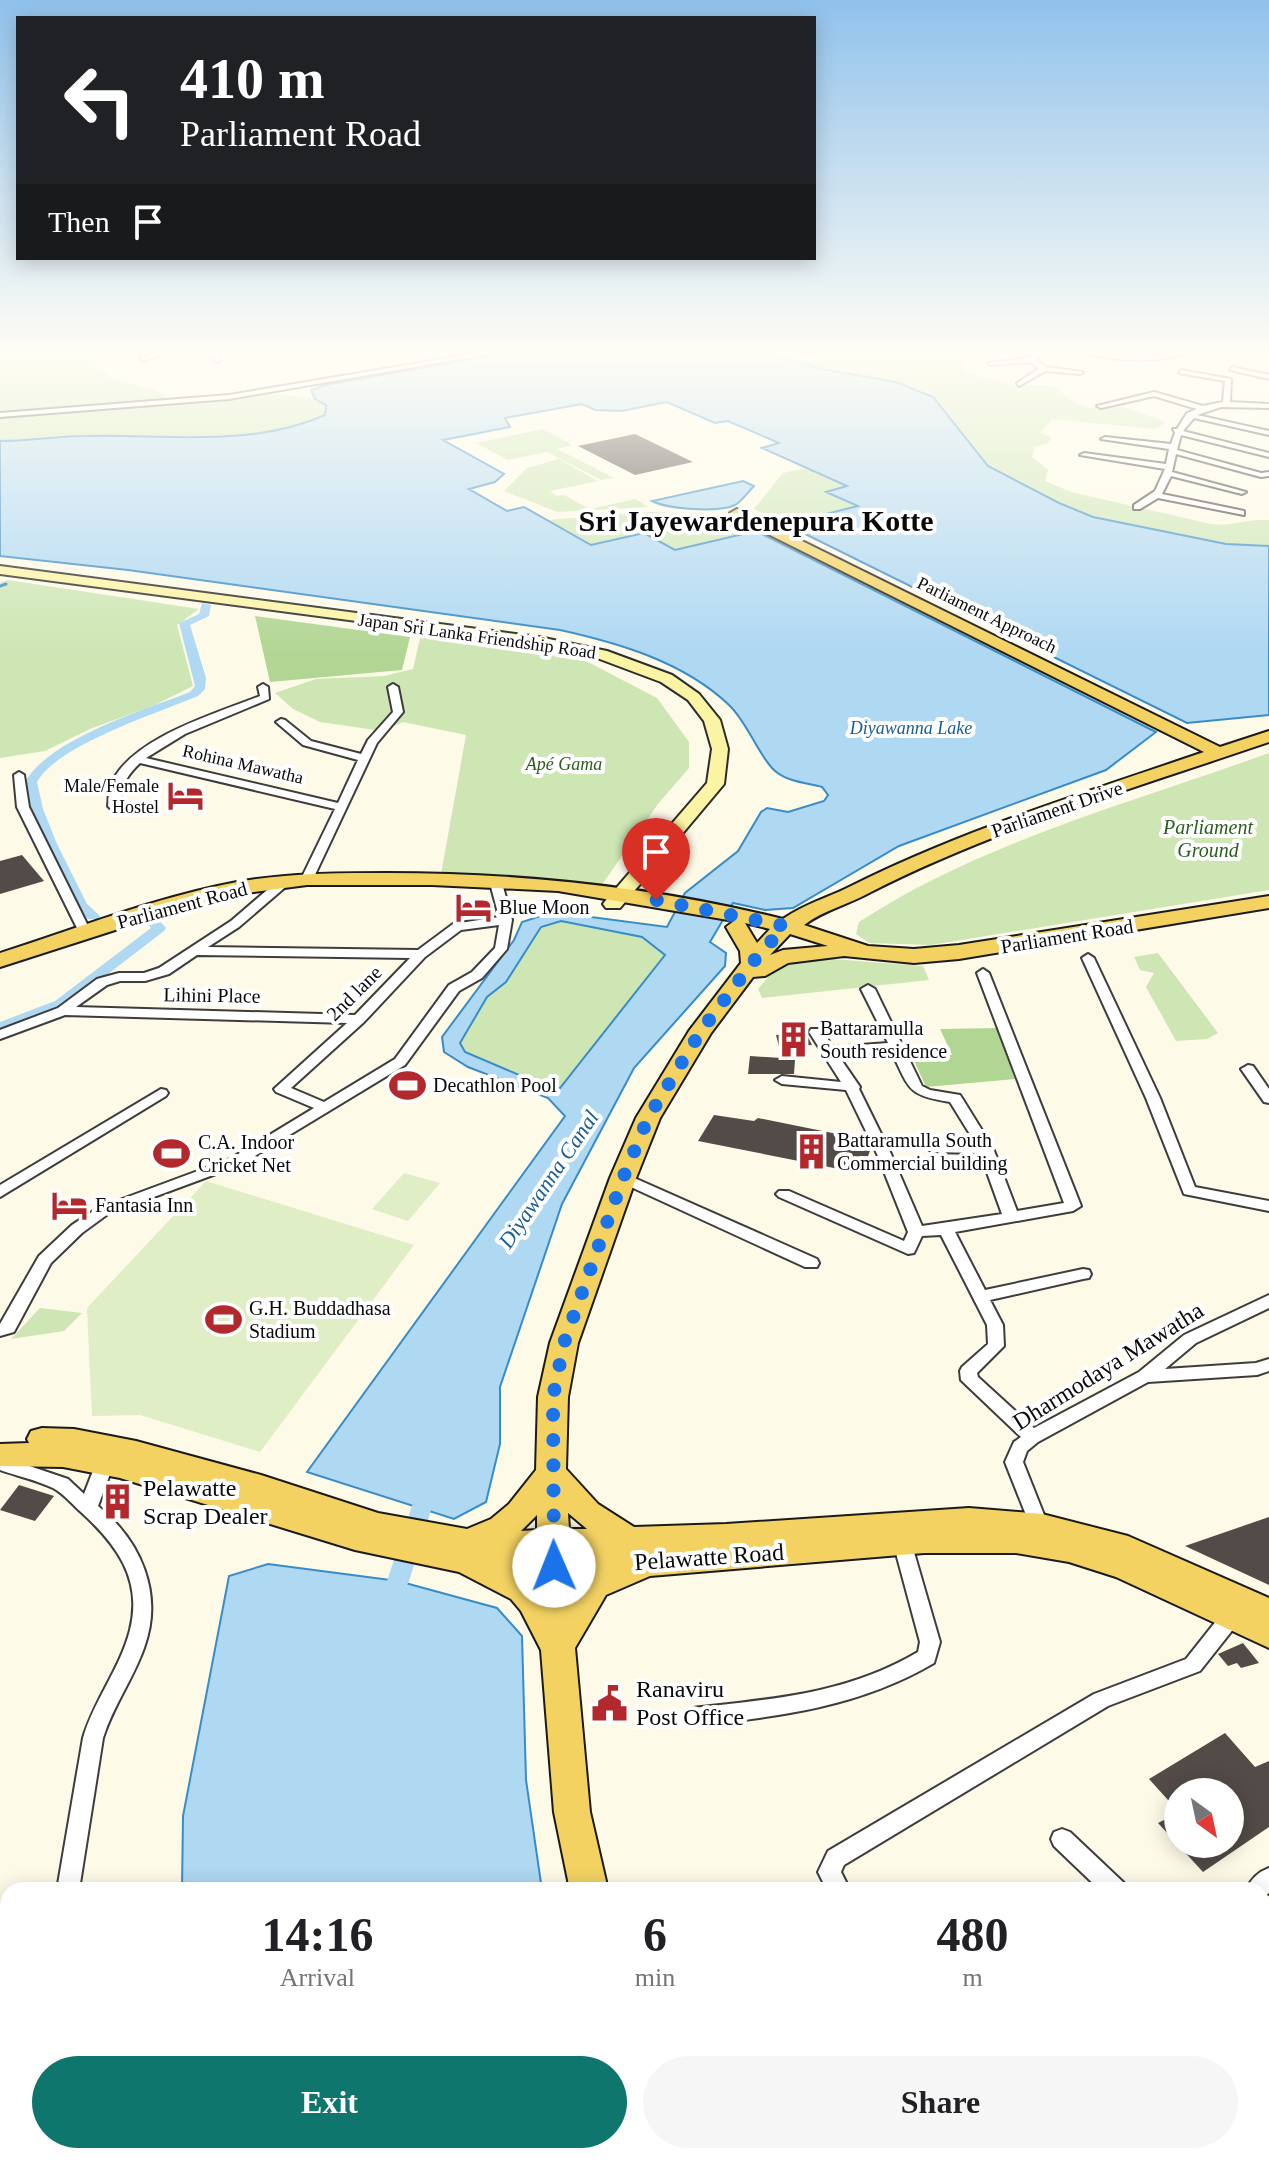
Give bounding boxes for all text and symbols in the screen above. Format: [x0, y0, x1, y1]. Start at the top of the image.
icon: left [48, 48, 152, 152]
text: 410 m [180, 48, 325, 110]
text: Parliament Road [180, 114, 421, 154]
icon: arrive [126, 200, 170, 244]
text: Then [48, 205, 110, 238]
district label: Sri Jayewardenepura Kotte [579, 504, 933, 537]
street label: Parliament Approach [914, 573, 1060, 657]
street label: Japan Sri Lanka Friendship Road [357, 609, 597, 663]
water label: Diyawanna Lake [849, 718, 972, 738]
street label: Rohina Mawatha [181, 740, 305, 788]
park label: Apé Gama [525, 754, 602, 774]
place label: Male/Female Hostel [64, 776, 159, 817]
street label: Parliament Drive [989, 776, 1126, 842]
hotel icon: Male/Female Hostel [166, 777, 204, 815]
park label: Parliament Ground [1162, 816, 1253, 861]
pin [622, 818, 690, 900]
icon: arrive [634, 830, 678, 874]
street label: Parliament Road [115, 877, 249, 933]
hotel icon: Blue Moon [454, 888, 492, 926]
place label: Blue Moon [499, 896, 590, 918]
street label: Parliament Road [999, 915, 1135, 957]
street label: 2nd lane [322, 961, 386, 1025]
street label: Lihini Place [163, 983, 261, 1007]
place label: Battaramulla South residence [820, 1017, 947, 1062]
building icon: Battaramulla South residence [775, 1021, 813, 1059]
sports icon: Decathlon Pool [388, 1066, 426, 1104]
place label: Decathlon Pool [433, 1074, 557, 1096]
water label: Diyawanna Canal [493, 1106, 604, 1254]
place label: Battaramulla South Commercial building [837, 1129, 1008, 1175]
place label: C.A. Indoor Cricket Net [198, 1131, 294, 1176]
building icon: Battaramulla South Commercial building [792, 1133, 830, 1171]
sports icon: C.A. Indoor Cricket Net [153, 1135, 191, 1173]
hotel icon: Fantasia Inn [50, 1186, 88, 1224]
place label: Fantasia Inn [95, 1194, 193, 1216]
place label: G.H. Buddadhasa Stadium [249, 1297, 391, 1342]
street label: Dharmodaya Mawatha [1008, 1297, 1208, 1435]
sports icon: G.H. Buddadhasa Stadium [204, 1301, 242, 1339]
place label: Pelawatte Scrap Dealer [143, 1475, 268, 1529]
building icon: Pelawatte Scrap Dealer [98, 1483, 136, 1521]
position arrow [512, 1524, 596, 1608]
street label: Pelawatte Road [633, 1539, 785, 1575]
place label: Ranaviru Post Office [636, 1676, 744, 1730]
public building icon: Ranaviru Post Office [591, 1684, 629, 1722]
north arrow [1164, 1778, 1244, 1858]
map controls [1164, 1778, 1244, 1858]
text: 14:16 [261, 1908, 373, 1961]
text: 6 [643, 1908, 667, 1961]
text: 480 [937, 1908, 1009, 1961]
text: Arrival [280, 1963, 355, 1992]
text: min [635, 1963, 675, 1992]
text: m [962, 1963, 983, 1992]
button: Exit [32, 2056, 627, 2148]
button: Share [643, 2056, 1238, 2148]

